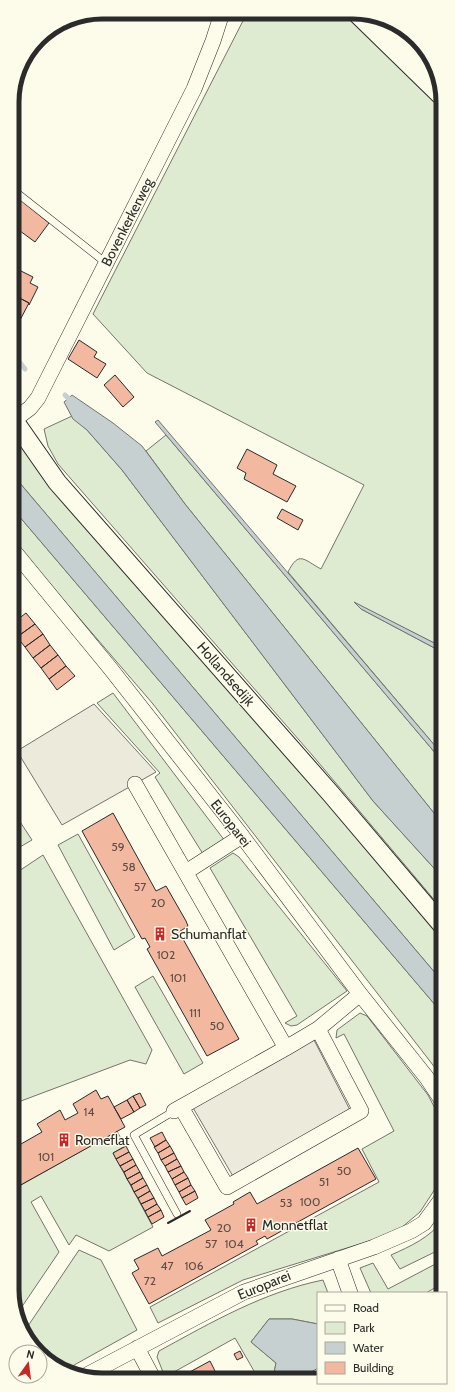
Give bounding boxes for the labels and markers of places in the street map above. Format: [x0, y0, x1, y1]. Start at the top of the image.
place label: Schumanflat [171, 925, 247, 943]
building icon: Schumanflat [152, 926, 168, 942]
place label: Romeflat [75, 1131, 130, 1149]
building icon: Romeflat [56, 1132, 72, 1148]
place label: Monnetflat [262, 1216, 328, 1234]
building icon: Monnetflat [243, 1217, 259, 1233]

